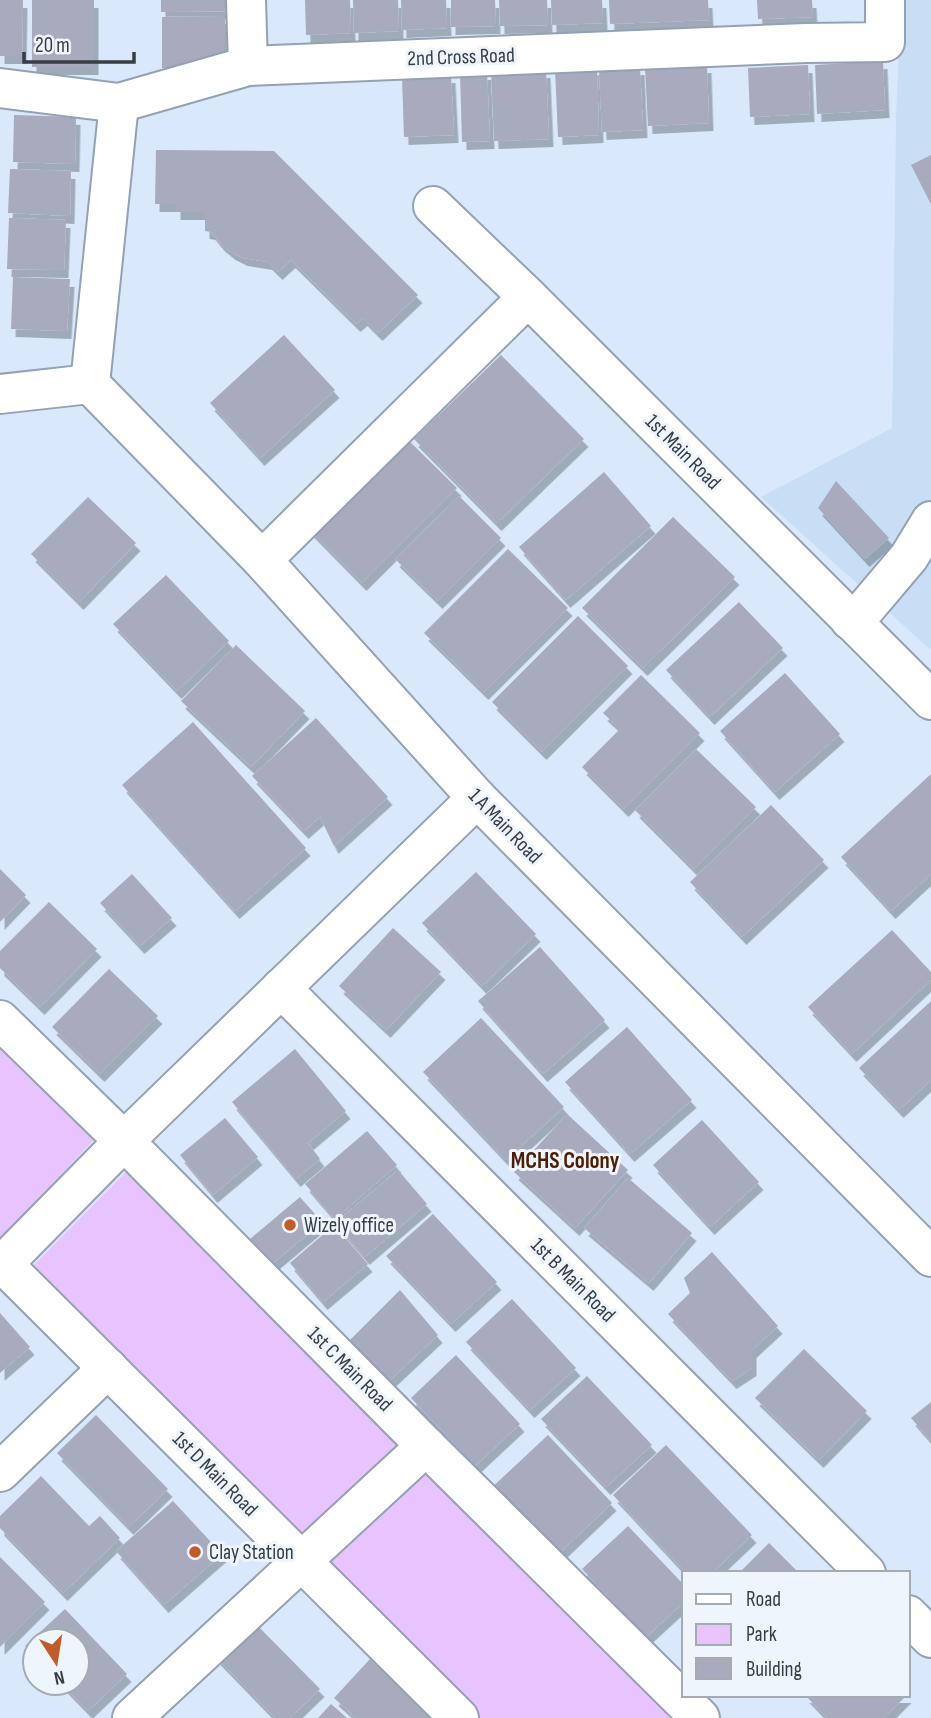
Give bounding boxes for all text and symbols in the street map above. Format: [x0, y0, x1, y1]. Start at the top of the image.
scale bar [24, 21, 135, 65]
text: 20 m [35, 33, 70, 58]
street label: 2nd Cross Road [407, 43, 515, 71]
street label: 1st Main Road [640, 409, 726, 495]
street label: 1 A Main Road [463, 783, 547, 869]
district label: MCHS Colony [511, 1147, 620, 1175]
place label: Wizely office [304, 1213, 394, 1238]
marker: Wizely office [282, 1217, 298, 1233]
street label: 1st B Main Road [526, 1233, 620, 1327]
street label: 1st C Main Road [302, 1321, 398, 1417]
street label: 1st D Main Road [167, 1426, 263, 1522]
place label: Clay Station [209, 1540, 294, 1565]
marker: Clay Station [187, 1544, 203, 1560]
legend [682, 1571, 910, 1697]
text: Road [746, 1587, 781, 1612]
text: Park [746, 1622, 777, 1647]
north arrow [21, 1627, 91, 1697]
text: Building [746, 1657, 802, 1682]
text: N [52, 1665, 67, 1689]

